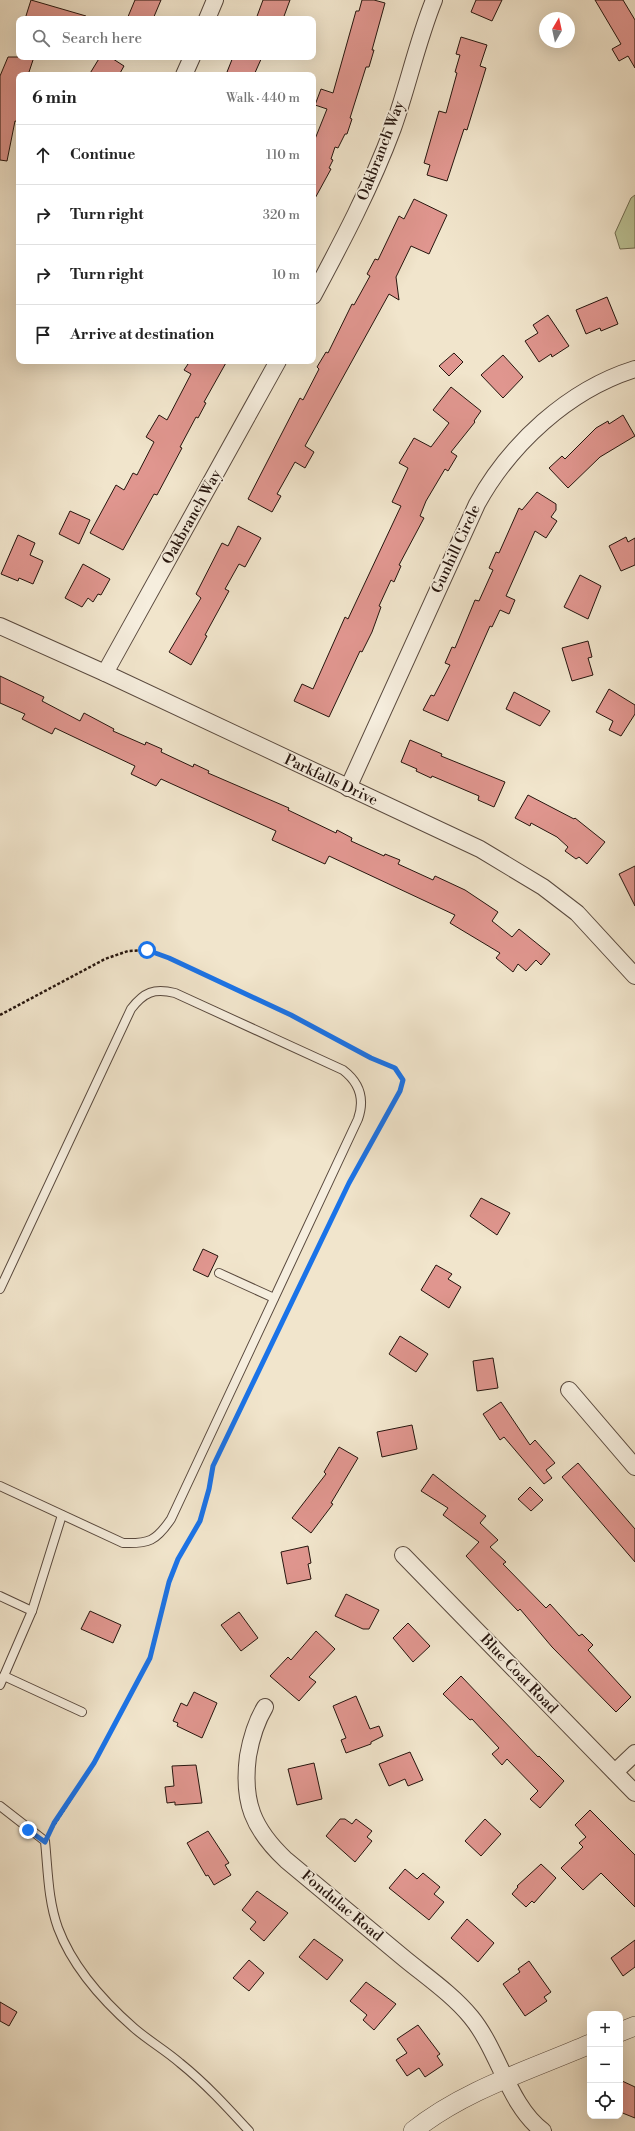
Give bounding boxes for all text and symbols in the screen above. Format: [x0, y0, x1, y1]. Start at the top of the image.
north arrow [539, 12, 575, 48]
search box [16, 16, 316, 60]
icon: search [30, 27, 52, 49]
text: Search here [62, 29, 142, 48]
text: 6 min [32, 87, 77, 109]
text: Walk · 440 m [226, 90, 300, 106]
street label: Oakbranch Way [353, 98, 409, 204]
icon: ahead [32, 144, 54, 166]
text: Continue [70, 145, 135, 164]
text: 110 m [266, 147, 300, 163]
icon: right [32, 204, 54, 226]
text: Turn right [70, 205, 144, 224]
text: 320 m [263, 207, 300, 223]
icon: right [32, 264, 54, 286]
text: Turn right [70, 265, 144, 284]
text: 10 m [272, 267, 300, 283]
icon: arrive [32, 324, 54, 346]
text: Arrive at destination [70, 325, 214, 344]
street label: Oakbranch Way [158, 466, 226, 568]
street label: Gunhill Circle [427, 502, 485, 596]
street label: Parkfalls Drive [281, 750, 381, 810]
route start [138, 941, 156, 959]
street label: Blue Coat Road [475, 1629, 562, 1718]
route end [19, 1821, 37, 1839]
street label: Fondulac Road [297, 1866, 387, 1946]
map controls [587, 2011, 623, 2119]
button: + [587, 2011, 623, 2047]
button: − [587, 2047, 623, 2083]
button: locate [587, 2083, 623, 2119]

